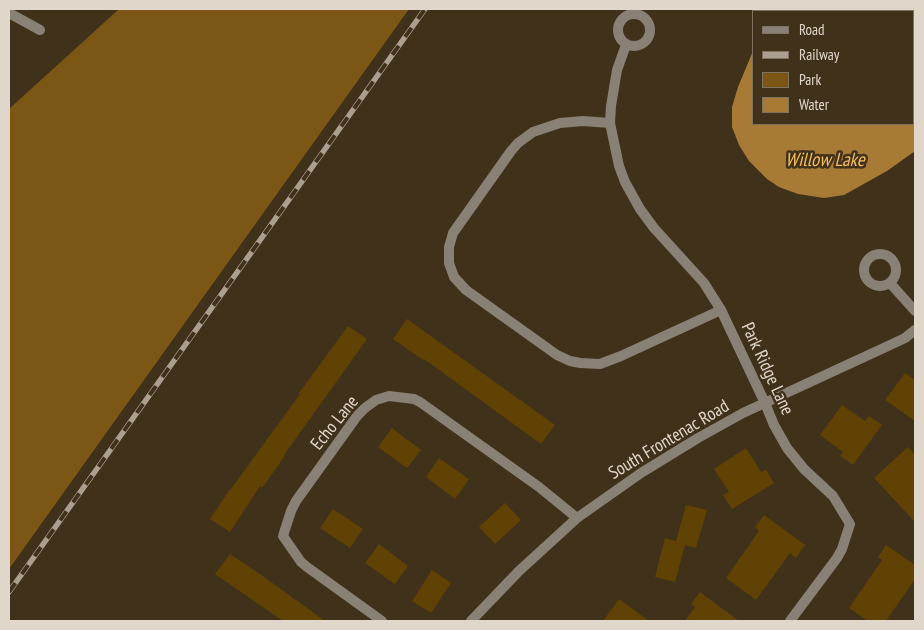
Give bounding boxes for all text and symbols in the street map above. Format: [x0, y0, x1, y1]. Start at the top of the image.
legend [752, 10, 914, 125]
text: Road [799, 20, 825, 39]
text: Railway [799, 45, 839, 64]
text: Park [799, 70, 821, 89]
text: Water [799, 95, 829, 114]
water label: Willow Lake [785, 150, 865, 172]
street label: Park Ridge Lane [736, 319, 798, 419]
street label: Echo Lane [307, 392, 363, 454]
street label: South Frontenac Road [605, 396, 733, 484]

